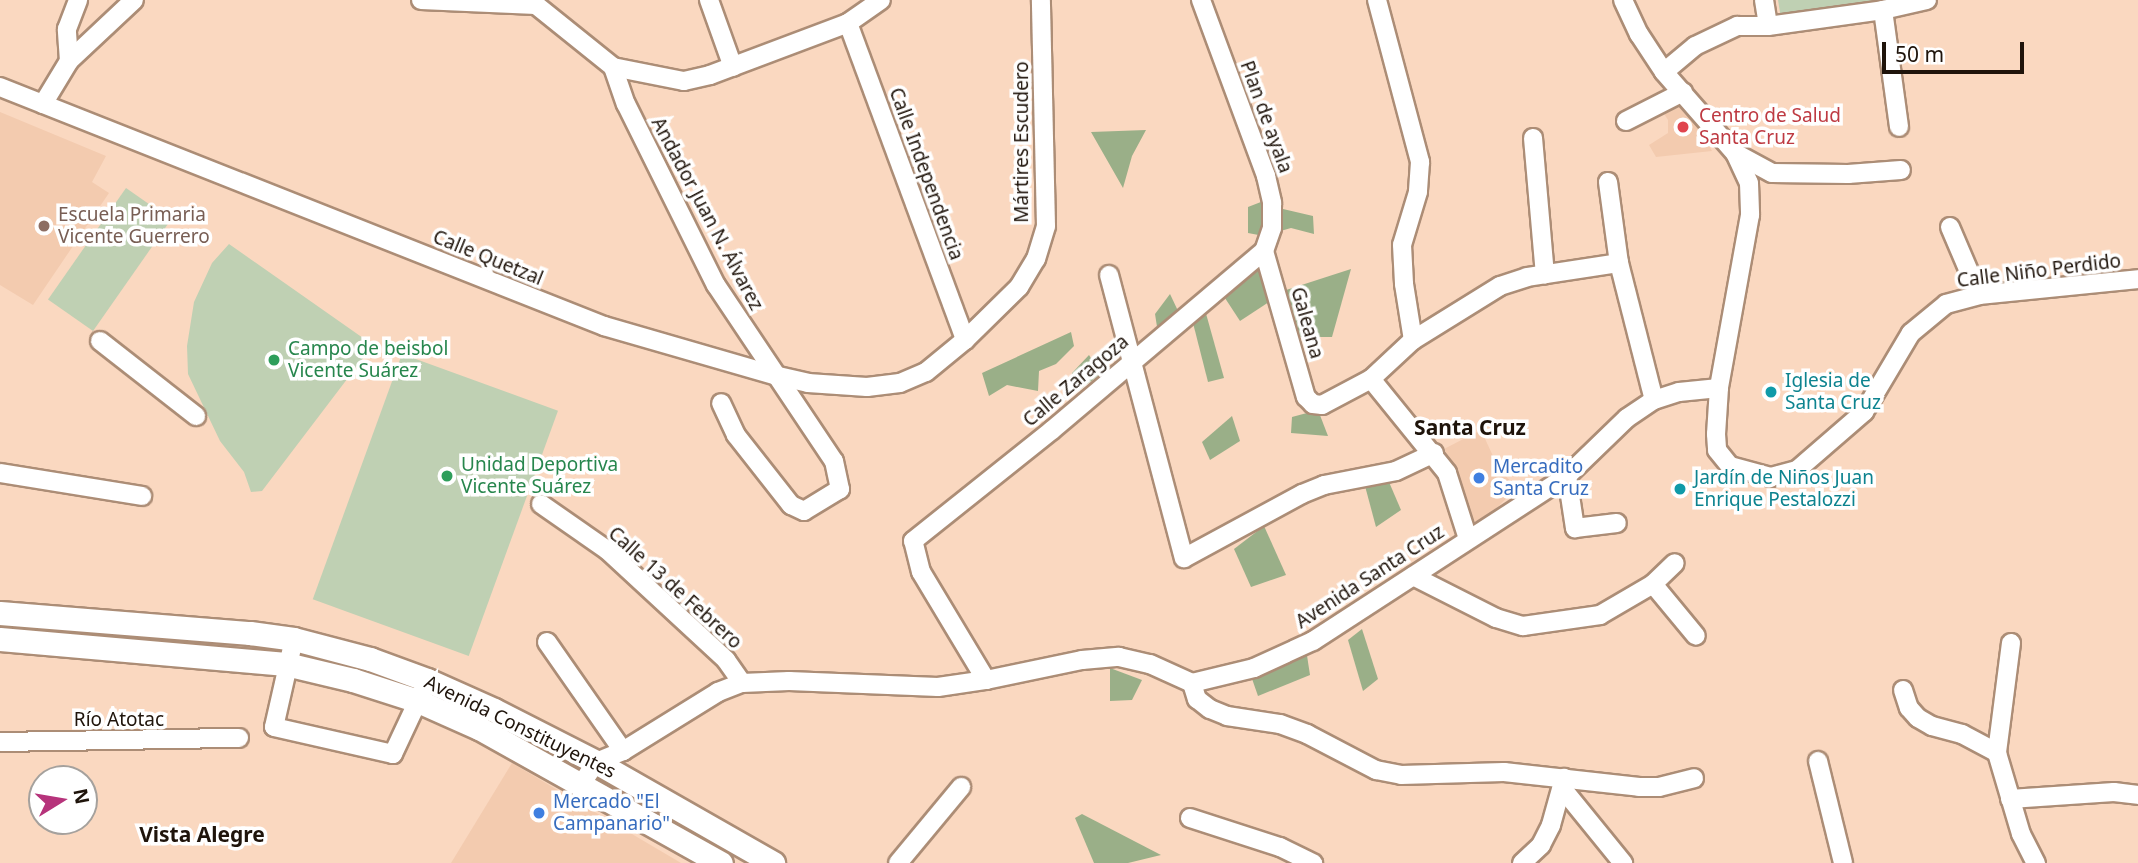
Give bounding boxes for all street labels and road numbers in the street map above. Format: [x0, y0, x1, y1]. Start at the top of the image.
street label: Plan de ayala [1235, 58, 1297, 176]
street label: Mártires Escudero [1011, 61, 1033, 223]
street label: Calle Independencia [884, 85, 968, 263]
street label: Andador Juan N. Álvarez [646, 114, 768, 314]
street label: Calle Quetzal [430, 226, 546, 290]
street label: Calle Niño Perdido [1956, 250, 2122, 292]
street label: Galeana [1286, 285, 1328, 361]
street label: Calle Zaragoza [1019, 330, 1133, 432]
street label: Avenida Santa Cruz [1292, 521, 1448, 633]
street label: Calle 13 de Febrero [604, 522, 746, 654]
street label: Avenida Constituyentes [421, 671, 619, 783]
street label: Río Atotac [74, 709, 164, 731]

